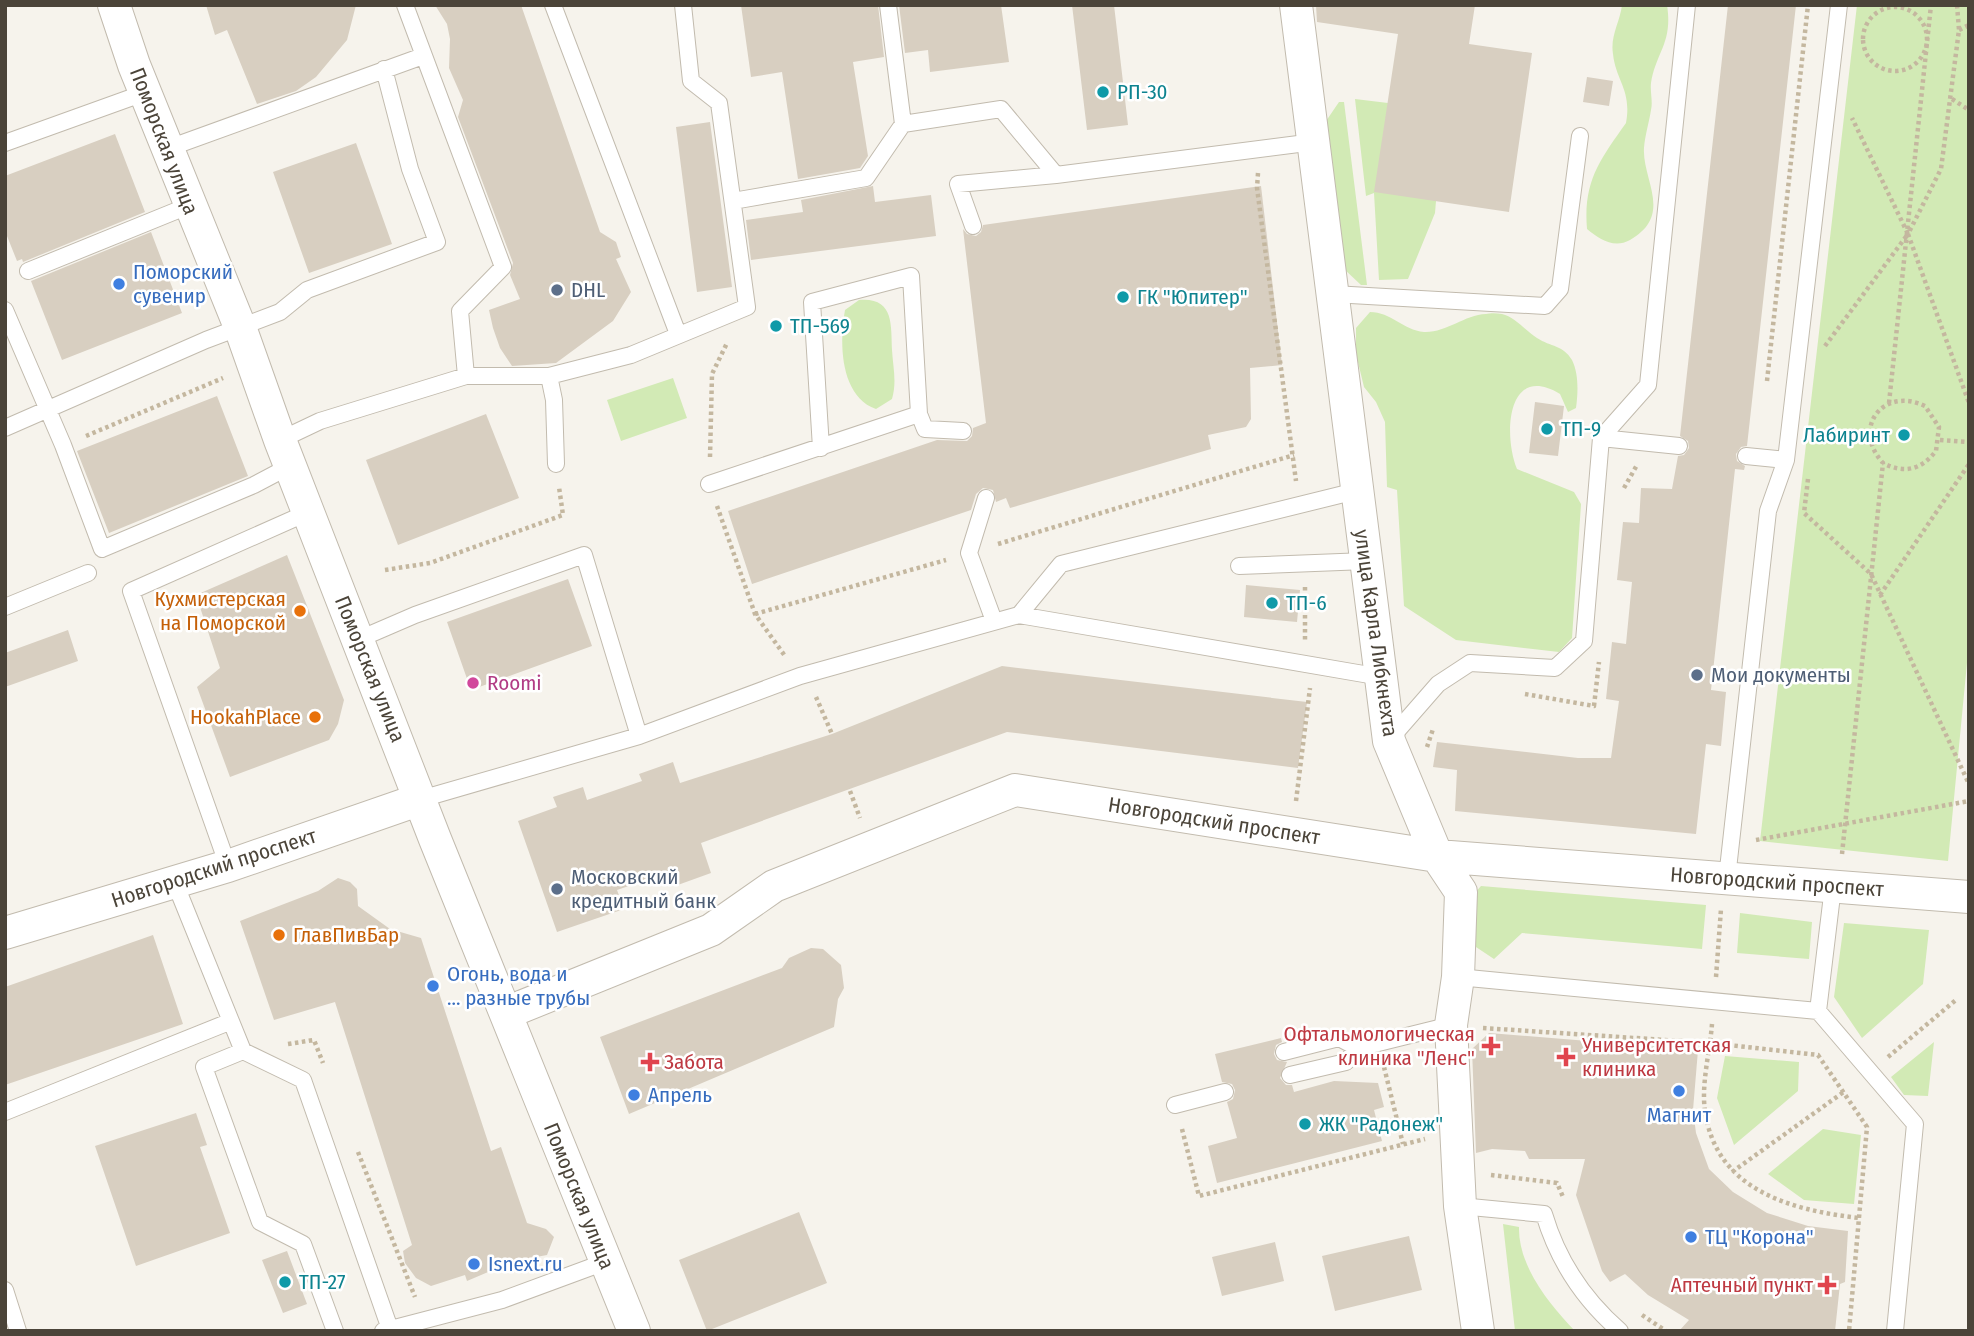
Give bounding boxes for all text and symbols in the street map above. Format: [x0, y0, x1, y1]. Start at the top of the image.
street label: Поморская улица [124, 64, 204, 218]
place label: РП-30 [1117, 79, 1168, 105]
marker: РП-30 [1095, 84, 1111, 100]
place label: Поморский сувенир [133, 259, 233, 309]
marker: Поморский сувенир [111, 276, 127, 292]
place label: DHL [571, 277, 606, 303]
marker: DHL [549, 282, 565, 298]
place label: ГК "Юпитер" [1137, 284, 1248, 310]
marker: ГК "Юпитер" [1115, 289, 1131, 305]
place label: ТП-569 [790, 313, 850, 339]
marker: ТП-569 [768, 318, 784, 334]
place label: ТП-9 [1561, 416, 1601, 442]
marker: ТП-9 [1539, 421, 1555, 437]
place label: Лабиринт [1803, 422, 1890, 448]
marker: Лабиринт [1896, 427, 1912, 443]
street label: улица Карла Либкнехта [1349, 528, 1403, 738]
place label: Кухмистерская на Поморской [155, 586, 286, 636]
place label: ТП-6 [1286, 590, 1327, 616]
street label: Поморская улица [329, 592, 411, 746]
marker: ТП-6 [1264, 595, 1280, 611]
marker: Кухмистерская на Поморской [292, 603, 308, 619]
place label: Мои документы [1711, 662, 1851, 688]
marker: Мои документы [1689, 667, 1705, 683]
place label: Roomi [487, 670, 542, 696]
marker: Roomi [465, 675, 481, 691]
place label: HookahPlace [190, 704, 301, 730]
marker: HookahPlace [307, 709, 323, 725]
street label: Новгородский проспект [1106, 791, 1322, 851]
street label: Новгородский проспект [108, 822, 320, 913]
street label: Новгородский проспект [1669, 862, 1885, 902]
place label: Московский кредитный банк [571, 864, 716, 914]
marker: Московский кредитный банк [549, 881, 565, 897]
place label: ГлавПивБар [293, 922, 399, 948]
marker: ГлавПивБар [271, 927, 287, 943]
place label: Огонь, вода и ... разные трубы [447, 961, 590, 1011]
marker: Огонь, вода и ... разные трубы [425, 978, 441, 994]
place label: Офтальмологическая клиника "Ленс" [1283, 1021, 1475, 1071]
place label: Университетская клиника [1581, 1032, 1731, 1082]
marker: Офтальмологическая клиника "Ленс" [1481, 1036, 1501, 1056]
marker: Университетская клиника [1556, 1047, 1576, 1067]
place label: Забота [664, 1049, 724, 1075]
marker: Забота [642, 1054, 658, 1070]
place label: Апрель [648, 1082, 712, 1108]
marker: Магнит [1671, 1083, 1687, 1099]
marker: Апрель [626, 1087, 642, 1103]
place label: Магнит [1647, 1102, 1712, 1128]
place label: ЖК "Радонеж" [1319, 1111, 1443, 1137]
marker: ЖК "Радонеж" [1297, 1116, 1313, 1132]
street label: Поморская улица [538, 1119, 620, 1273]
place label: ТЦ "Корона" [1705, 1224, 1814, 1250]
marker: ТЦ "Корона" [1683, 1229, 1699, 1245]
place label: Isnext.ru [488, 1251, 563, 1277]
marker: Isnext.ru [466, 1256, 482, 1272]
place label: ТП-27 [299, 1269, 345, 1295]
place label: Аптечный пункт [1671, 1272, 1813, 1298]
marker: ТП-27 [277, 1274, 293, 1290]
marker: Аптечный пункт [1819, 1277, 1835, 1293]

